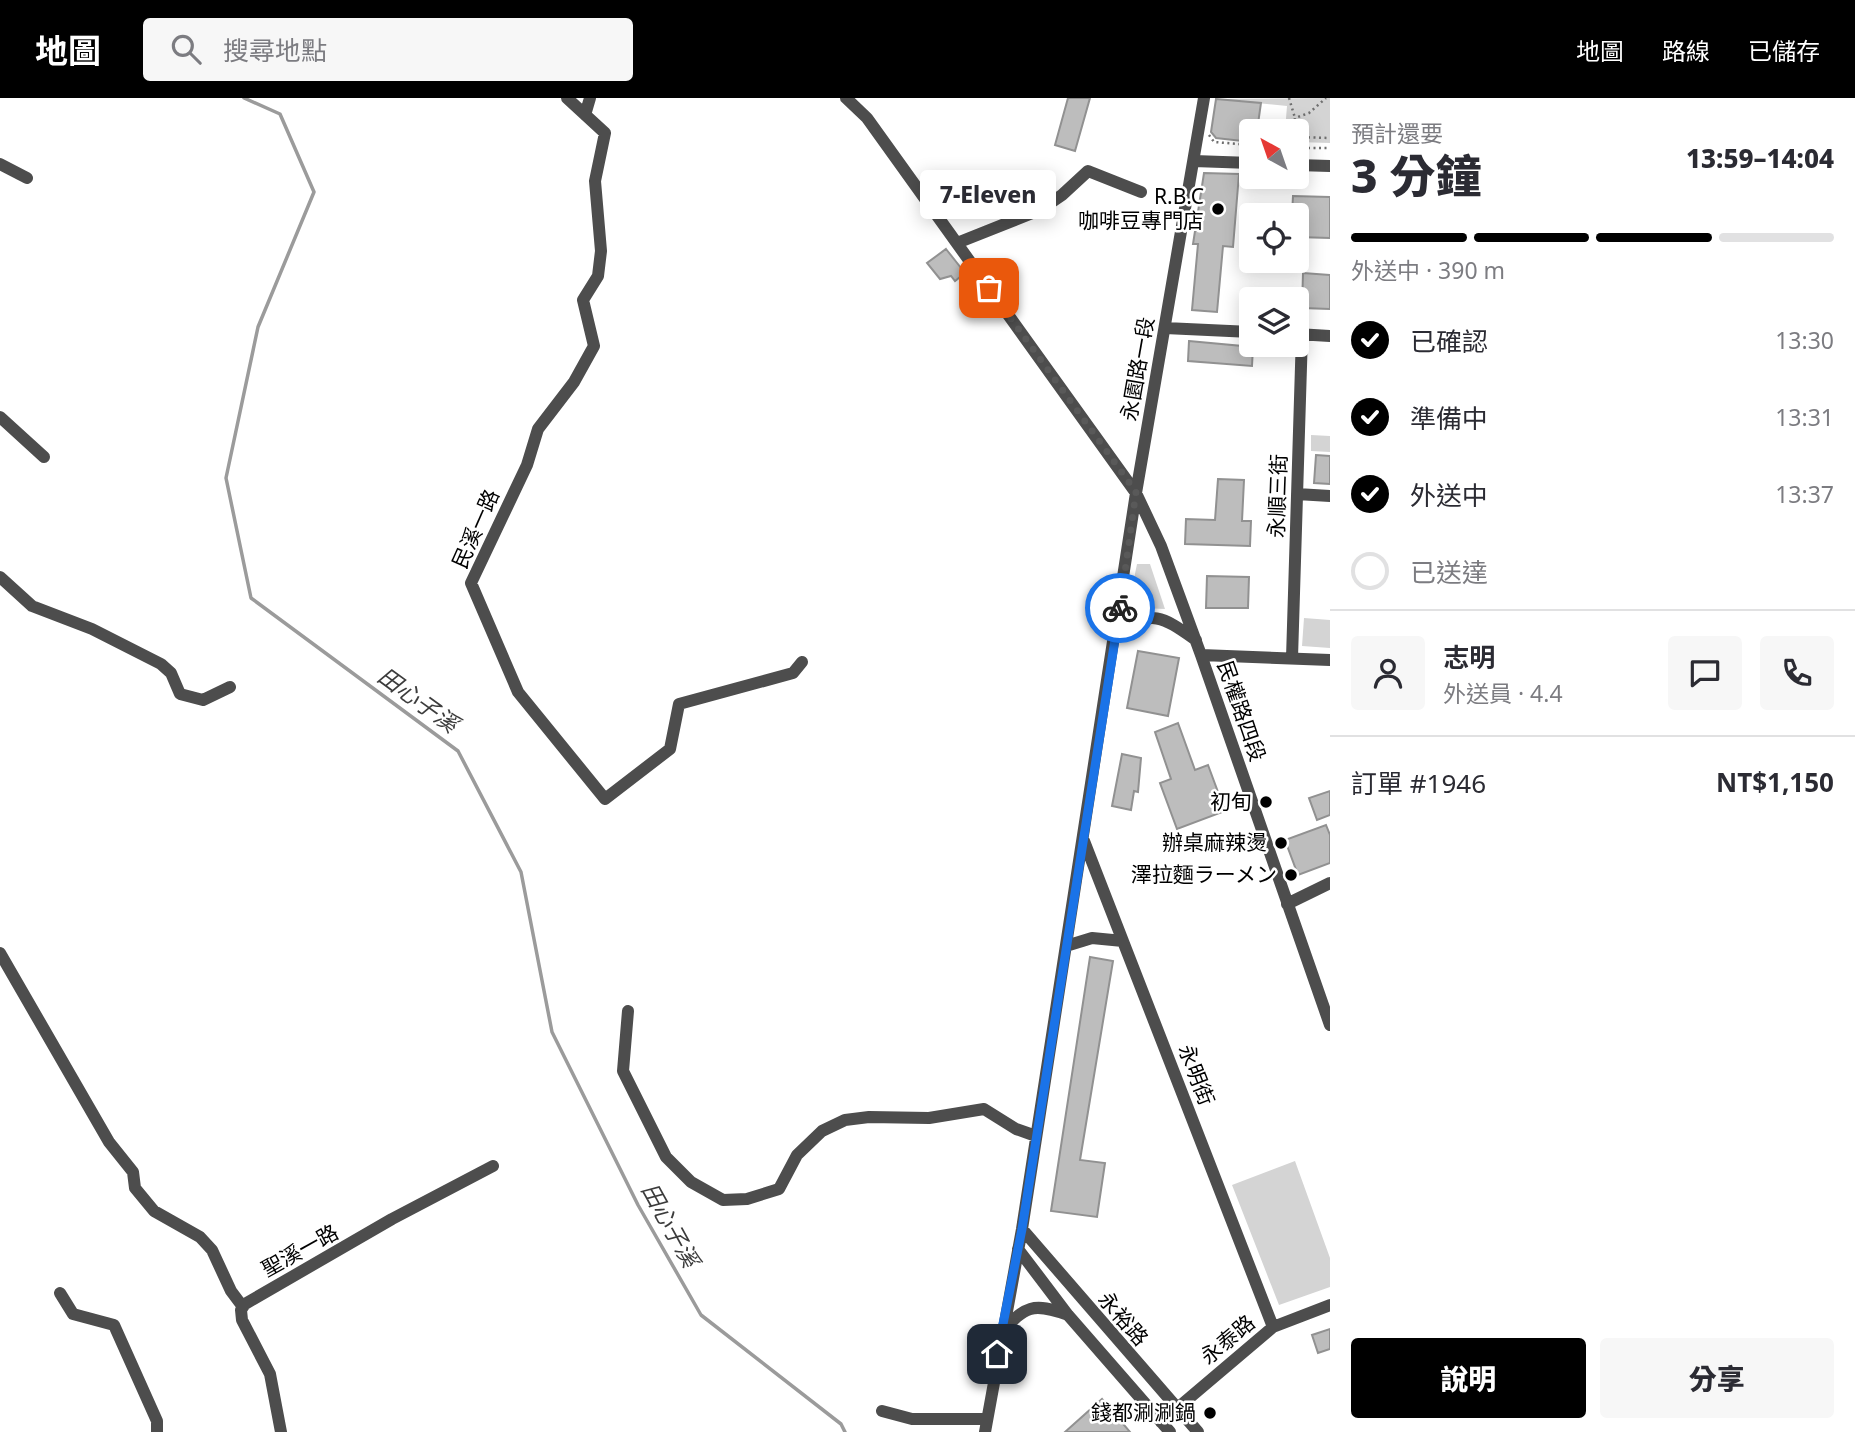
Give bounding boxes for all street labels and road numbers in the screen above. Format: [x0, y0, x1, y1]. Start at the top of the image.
street label: 永園路一段 [1114, 315, 1160, 423]
street label: 永順三街 [1262, 454, 1292, 538]
street label: 民溪一路 [445, 485, 505, 573]
street label: 民權路四段 [1212, 656, 1272, 765]
street label: 永明街 [1173, 1040, 1221, 1109]
street label: 聖溪一路 [256, 1218, 343, 1283]
street label: 永裕路 [1093, 1285, 1155, 1351]
street label: 永泰路 [1194, 1308, 1260, 1370]

